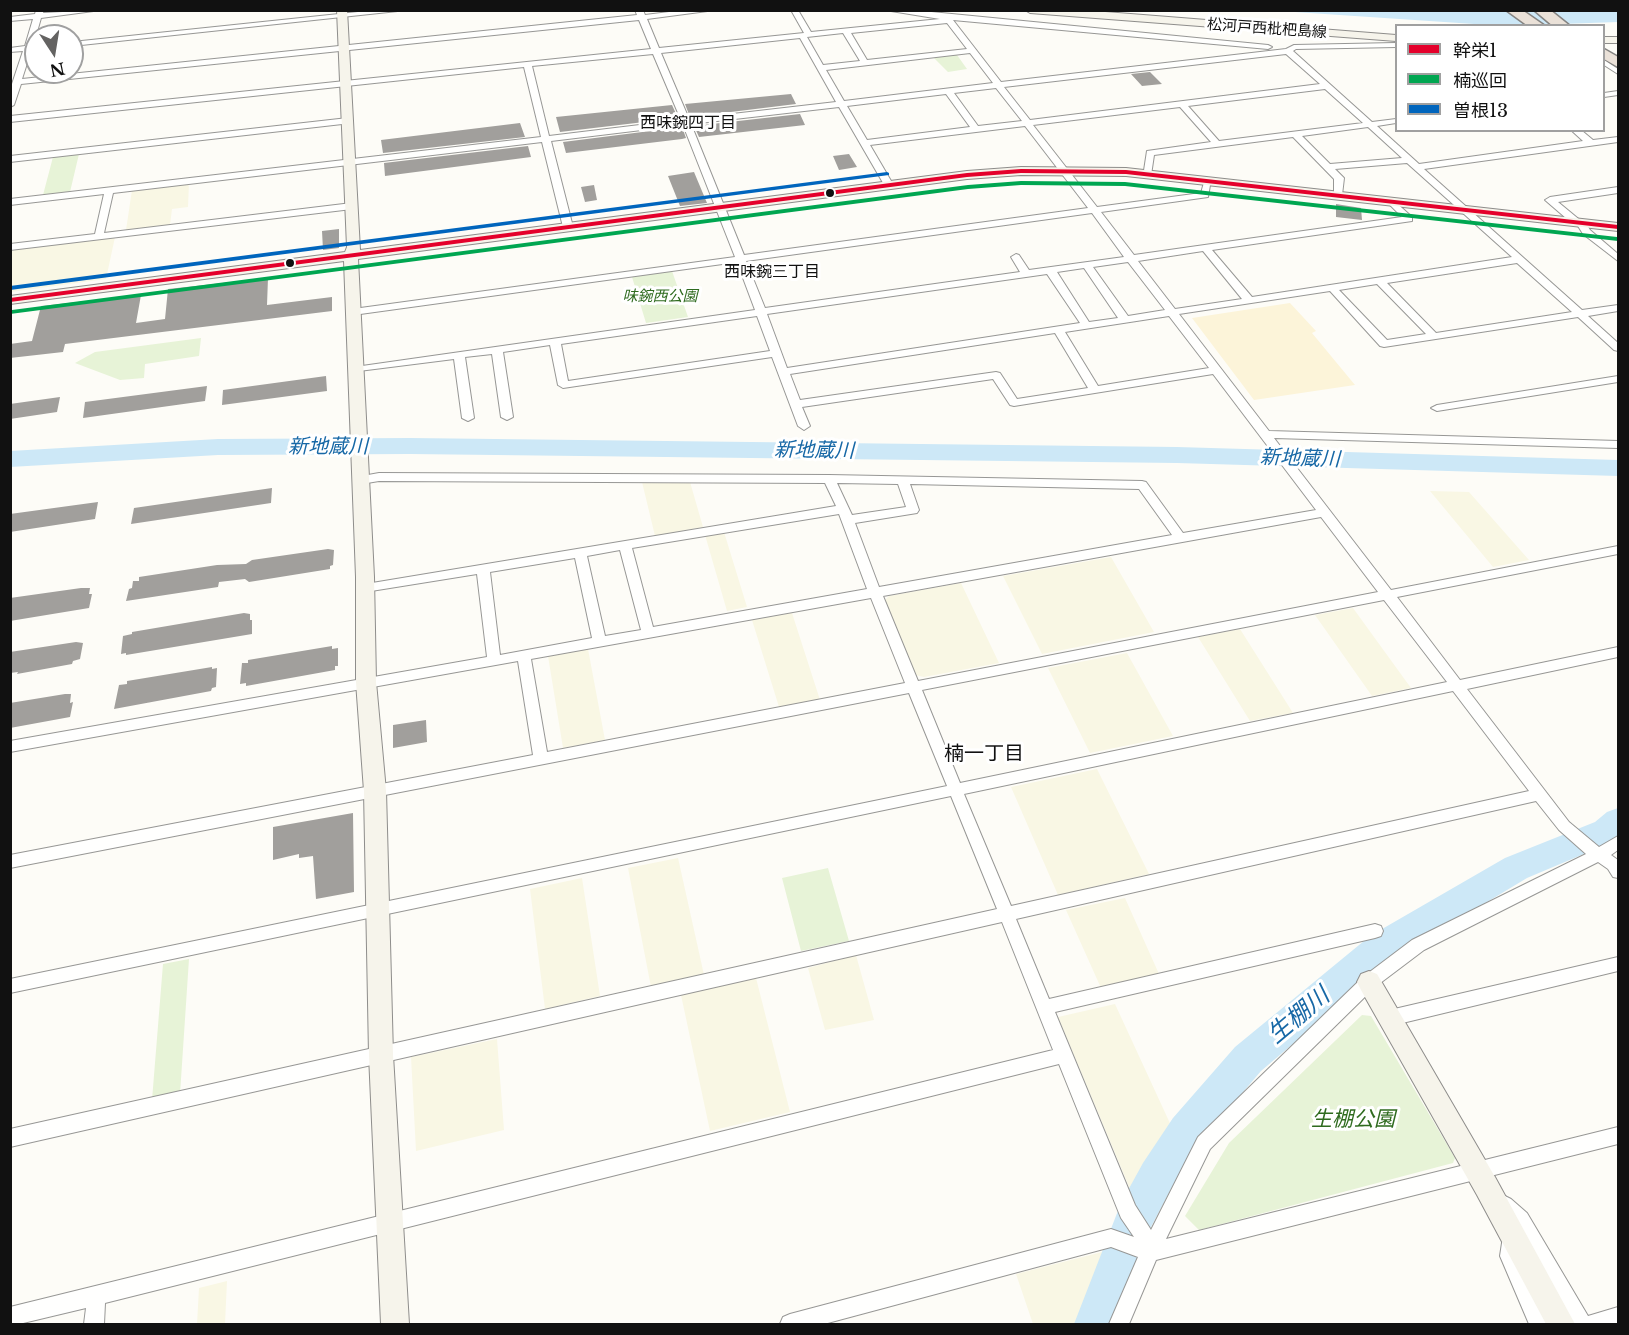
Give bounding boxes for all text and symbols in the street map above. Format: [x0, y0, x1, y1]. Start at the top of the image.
street label: 松河戸西枇杷島線 [1207, 16, 1327, 42]
north arrow [24, 24, 84, 84]
legend [1395, 24, 1605, 132]
text: 幹栄1 [1453, 40, 1497, 62]
text: N [48, 58, 67, 81]
text: 楠巡回 [1453, 70, 1507, 92]
text: 曽根13 [1453, 100, 1508, 122]
district label: 西味鋺四丁目 [640, 113, 736, 133]
unlabelled marker [824, 187, 836, 199]
unlabelled marker [284, 257, 296, 269]
district label: 西味鋺三丁目 [724, 262, 820, 282]
park label: 味鋺西公園 [623, 288, 697, 306]
water label: 新地蔵川 [288, 435, 368, 459]
water label: 新地蔵川 [774, 438, 854, 464]
water label: 新地蔵川 [1260, 446, 1340, 472]
district label: 楠一丁目 [944, 742, 1024, 766]
water label: 生棚川 [1262, 982, 1336, 1050]
park label: 生棚公園 [1311, 1107, 1395, 1133]

